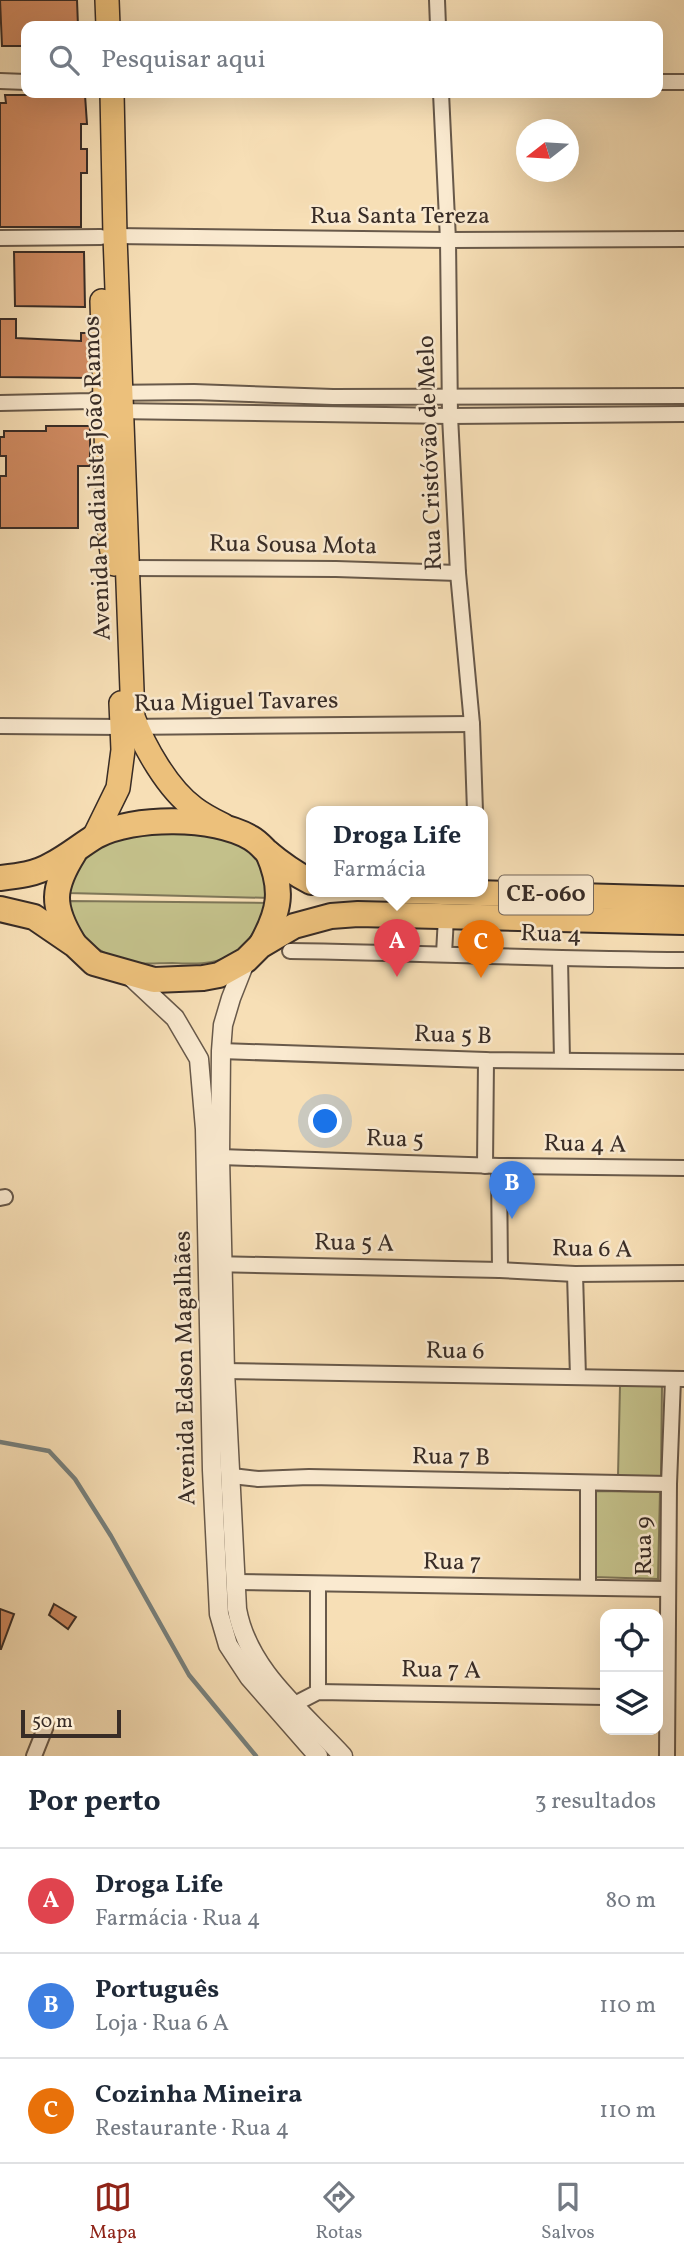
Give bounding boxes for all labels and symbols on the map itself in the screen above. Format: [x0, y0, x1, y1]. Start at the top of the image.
north arrow [516, 119, 579, 182]
street label: Rua Santa Tereza [310, 200, 490, 234]
street label: Avenida Radialista João Ramos [75, 315, 121, 641]
street label: Rua Cristóvão de Melo [410, 335, 452, 571]
street label: Rua Sousa Mota [209, 528, 377, 564]
street label: Rua Miguel Tavares [133, 684, 339, 722]
road number: CE-060 [499, 876, 593, 914]
street label: Rua 4 [520, 917, 582, 953]
pin: A [374, 919, 420, 977]
pin: C [458, 920, 504, 978]
street label: Rua 5 B [413, 1018, 493, 1054]
your location [308, 1104, 342, 1138]
street label: Rua 5 [365, 1122, 425, 1158]
street label: Rua 4 A [543, 1127, 627, 1163]
pin: B [489, 1161, 535, 1219]
street label: Rua 5 A [314, 1226, 394, 1262]
street label: Avenida Edson Magalhães [167, 1230, 205, 1506]
street label: Rua 6 A [551, 1232, 633, 1268]
street label: Rua 6 [425, 1334, 485, 1370]
street label: Rua 7 B [412, 1440, 490, 1476]
street label: Rua 9 [628, 1516, 662, 1576]
street label: Rua 7 [423, 1545, 481, 1581]
street label: Rua 7 A [401, 1653, 481, 1689]
scale bar [21, 1707, 121, 1739]

